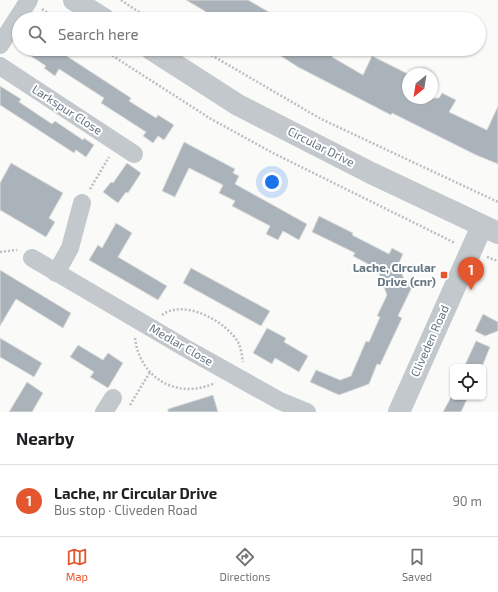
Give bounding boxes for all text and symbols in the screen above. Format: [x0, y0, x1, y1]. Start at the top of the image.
search box [12, 12, 486, 56]
icon: search [26, 23, 48, 45]
text: Search here [58, 25, 139, 43]
north arrow [402, 68, 438, 104]
street label: Larkspur Close [30, 81, 105, 137]
street label: Circular Drive [286, 123, 357, 169]
your location [262, 172, 282, 192]
pin: 1 [458, 257, 484, 290]
place label: Lache, Circular Drive (cnr) [353, 260, 436, 288]
marker: Lache, Circular Drive (cnr) [439, 270, 449, 280]
street label: Cliveden Road [407, 303, 451, 378]
street label: Medlar Close [147, 320, 216, 368]
map controls [450, 364, 486, 400]
button: locate [450, 364, 486, 400]
text: Nearby [16, 428, 74, 448]
text: Lache, nr Circular Drive [54, 484, 217, 502]
text: 1 [26, 493, 32, 509]
text: 90 m [452, 493, 482, 509]
text: Bus stop · Cliveden Road [54, 502, 197, 518]
tab: Map [66, 546, 88, 583]
tab: Directions [220, 546, 270, 583]
tab: Saved [402, 546, 432, 583]

